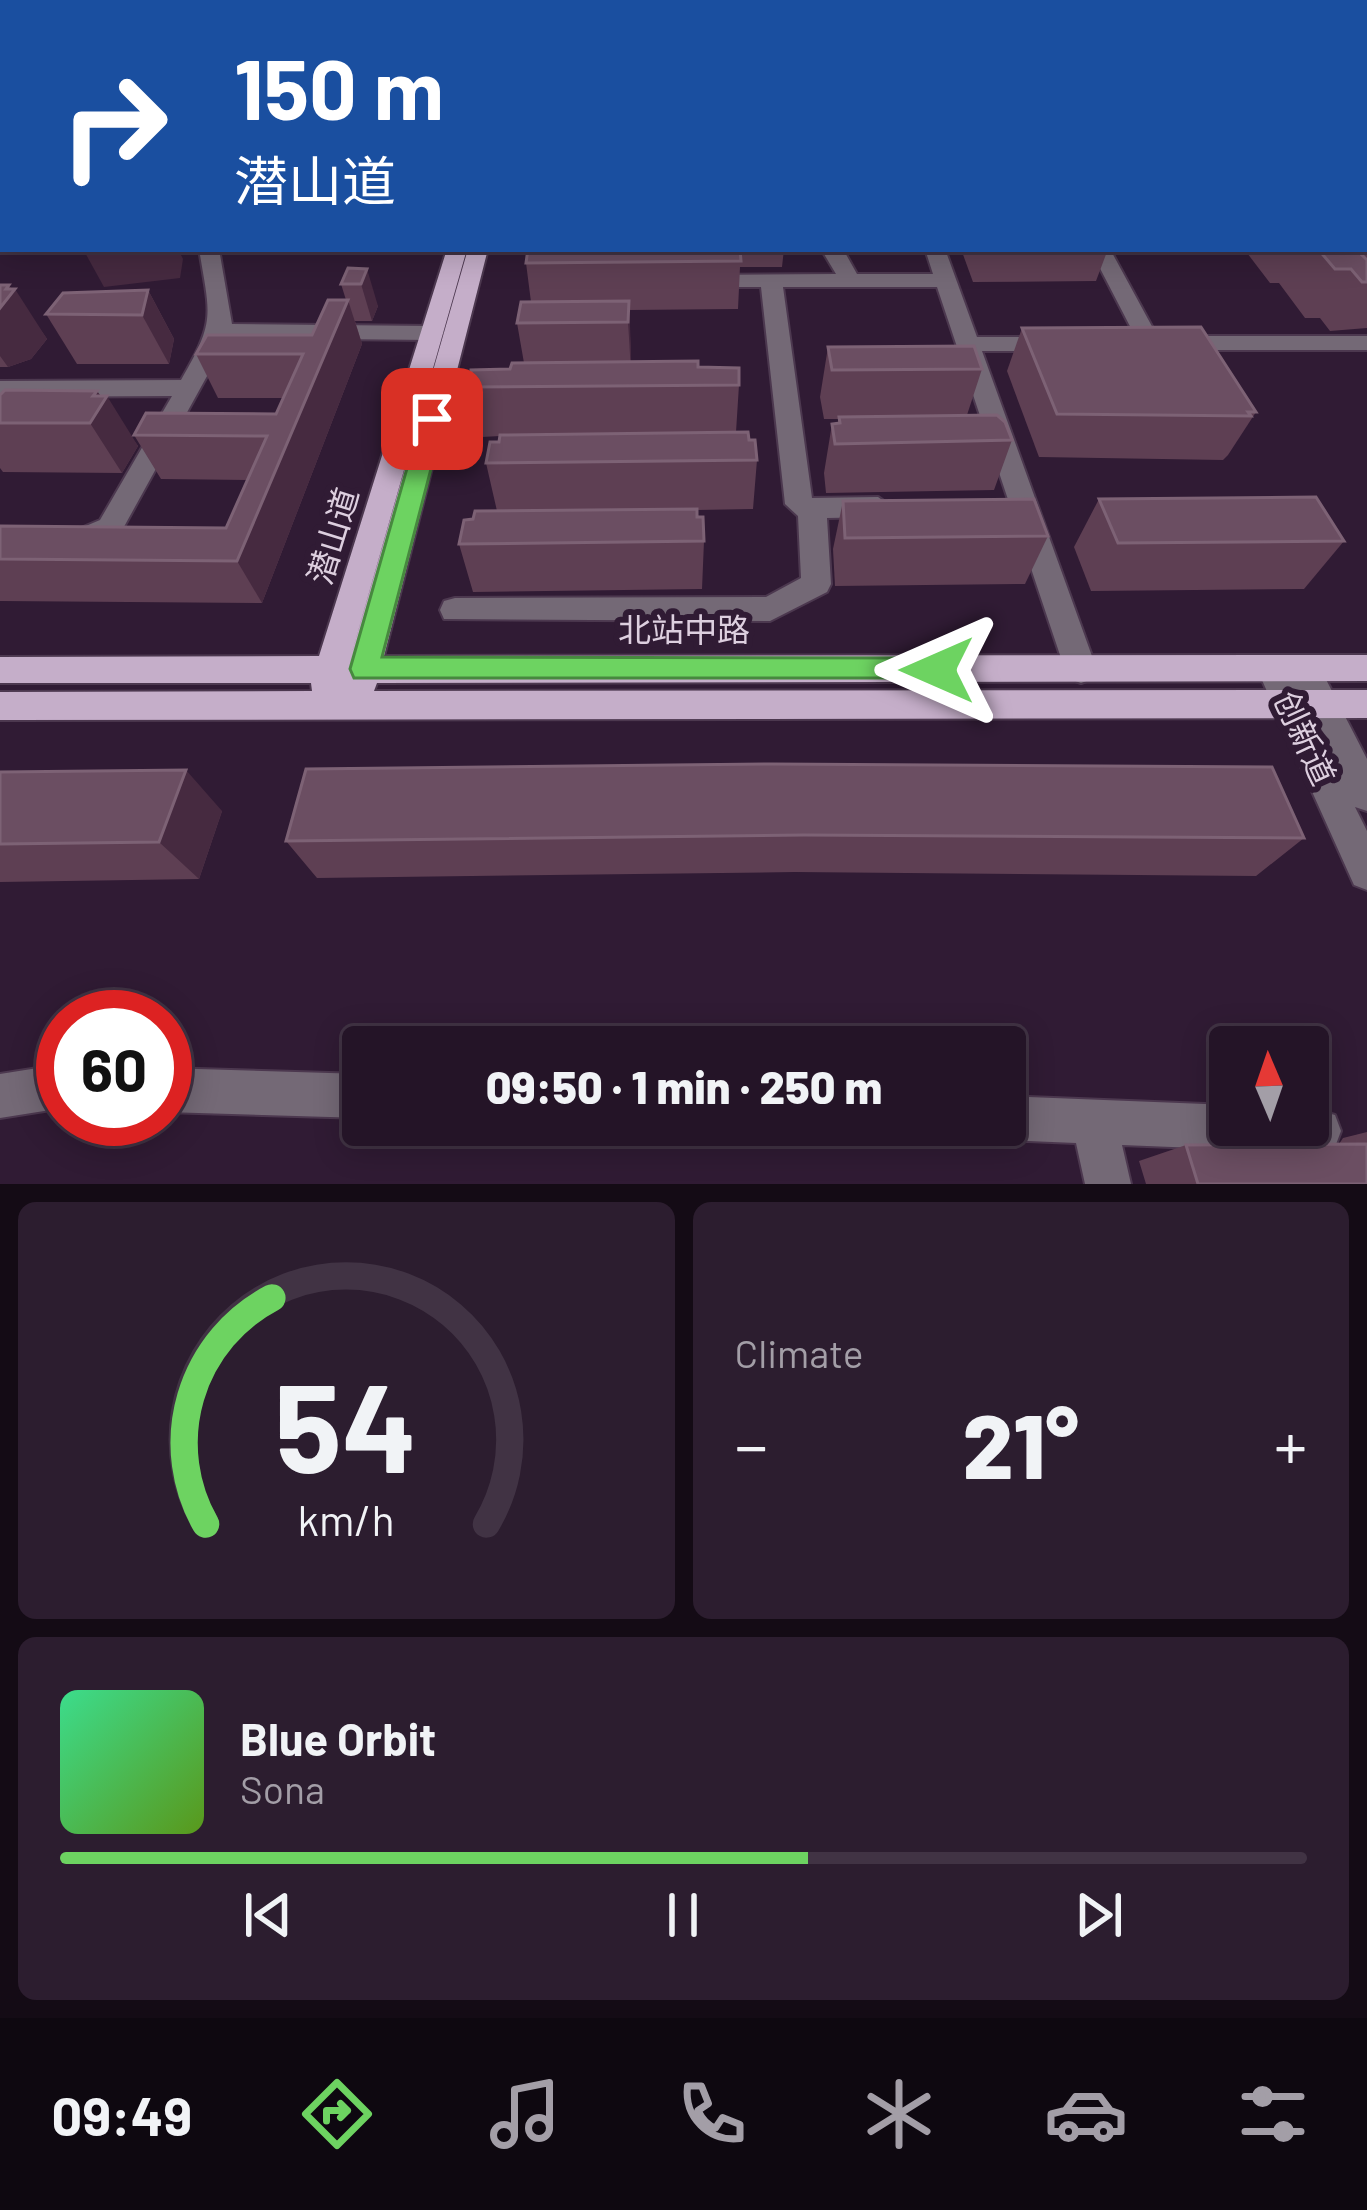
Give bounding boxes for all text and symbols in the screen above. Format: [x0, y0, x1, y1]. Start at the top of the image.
text: 150 m [234, 36, 444, 137]
icon: right [36, 48, 192, 204]
text: 潜山道 [234, 147, 396, 212]
pin [381, 368, 483, 470]
icon: arrive [399, 386, 465, 452]
street label: 潜山道 [298, 483, 366, 589]
position arrow [874, 607, 1000, 733]
street label: 北站中路 [618, 609, 750, 649]
street label: 创新道 [1267, 684, 1345, 791]
speed limit sign: 60 [36, 990, 192, 1146]
north arrow [1209, 1026, 1329, 1146]
map controls [1209, 1026, 1329, 1146]
text: 09:50 · 1 min · 250 m [486, 1059, 882, 1113]
text: Climate [735, 1329, 864, 1376]
text: 54 [275, 1348, 418, 1498]
text: 21° [963, 1389, 1079, 1497]
text: − [735, 1404, 768, 1483]
text: + [1274, 1404, 1307, 1483]
text: km/h [298, 1492, 395, 1544]
text: Blue Orbit [240, 1711, 436, 1765]
text: Sona [240, 1765, 325, 1812]
icon: previous [235, 1882, 301, 1948]
icon: pause [650, 1882, 716, 1948]
icon: next [1066, 1882, 1132, 1948]
icon: directions [295, 2072, 379, 2156]
icon: music [483, 2072, 567, 2156]
icon: phone [670, 2072, 754, 2156]
icon: climate [857, 2072, 941, 2156]
icon: car [1044, 2072, 1128, 2156]
icon: filters [1231, 2072, 1315, 2156]
text: 09:49 [52, 2082, 192, 2147]

